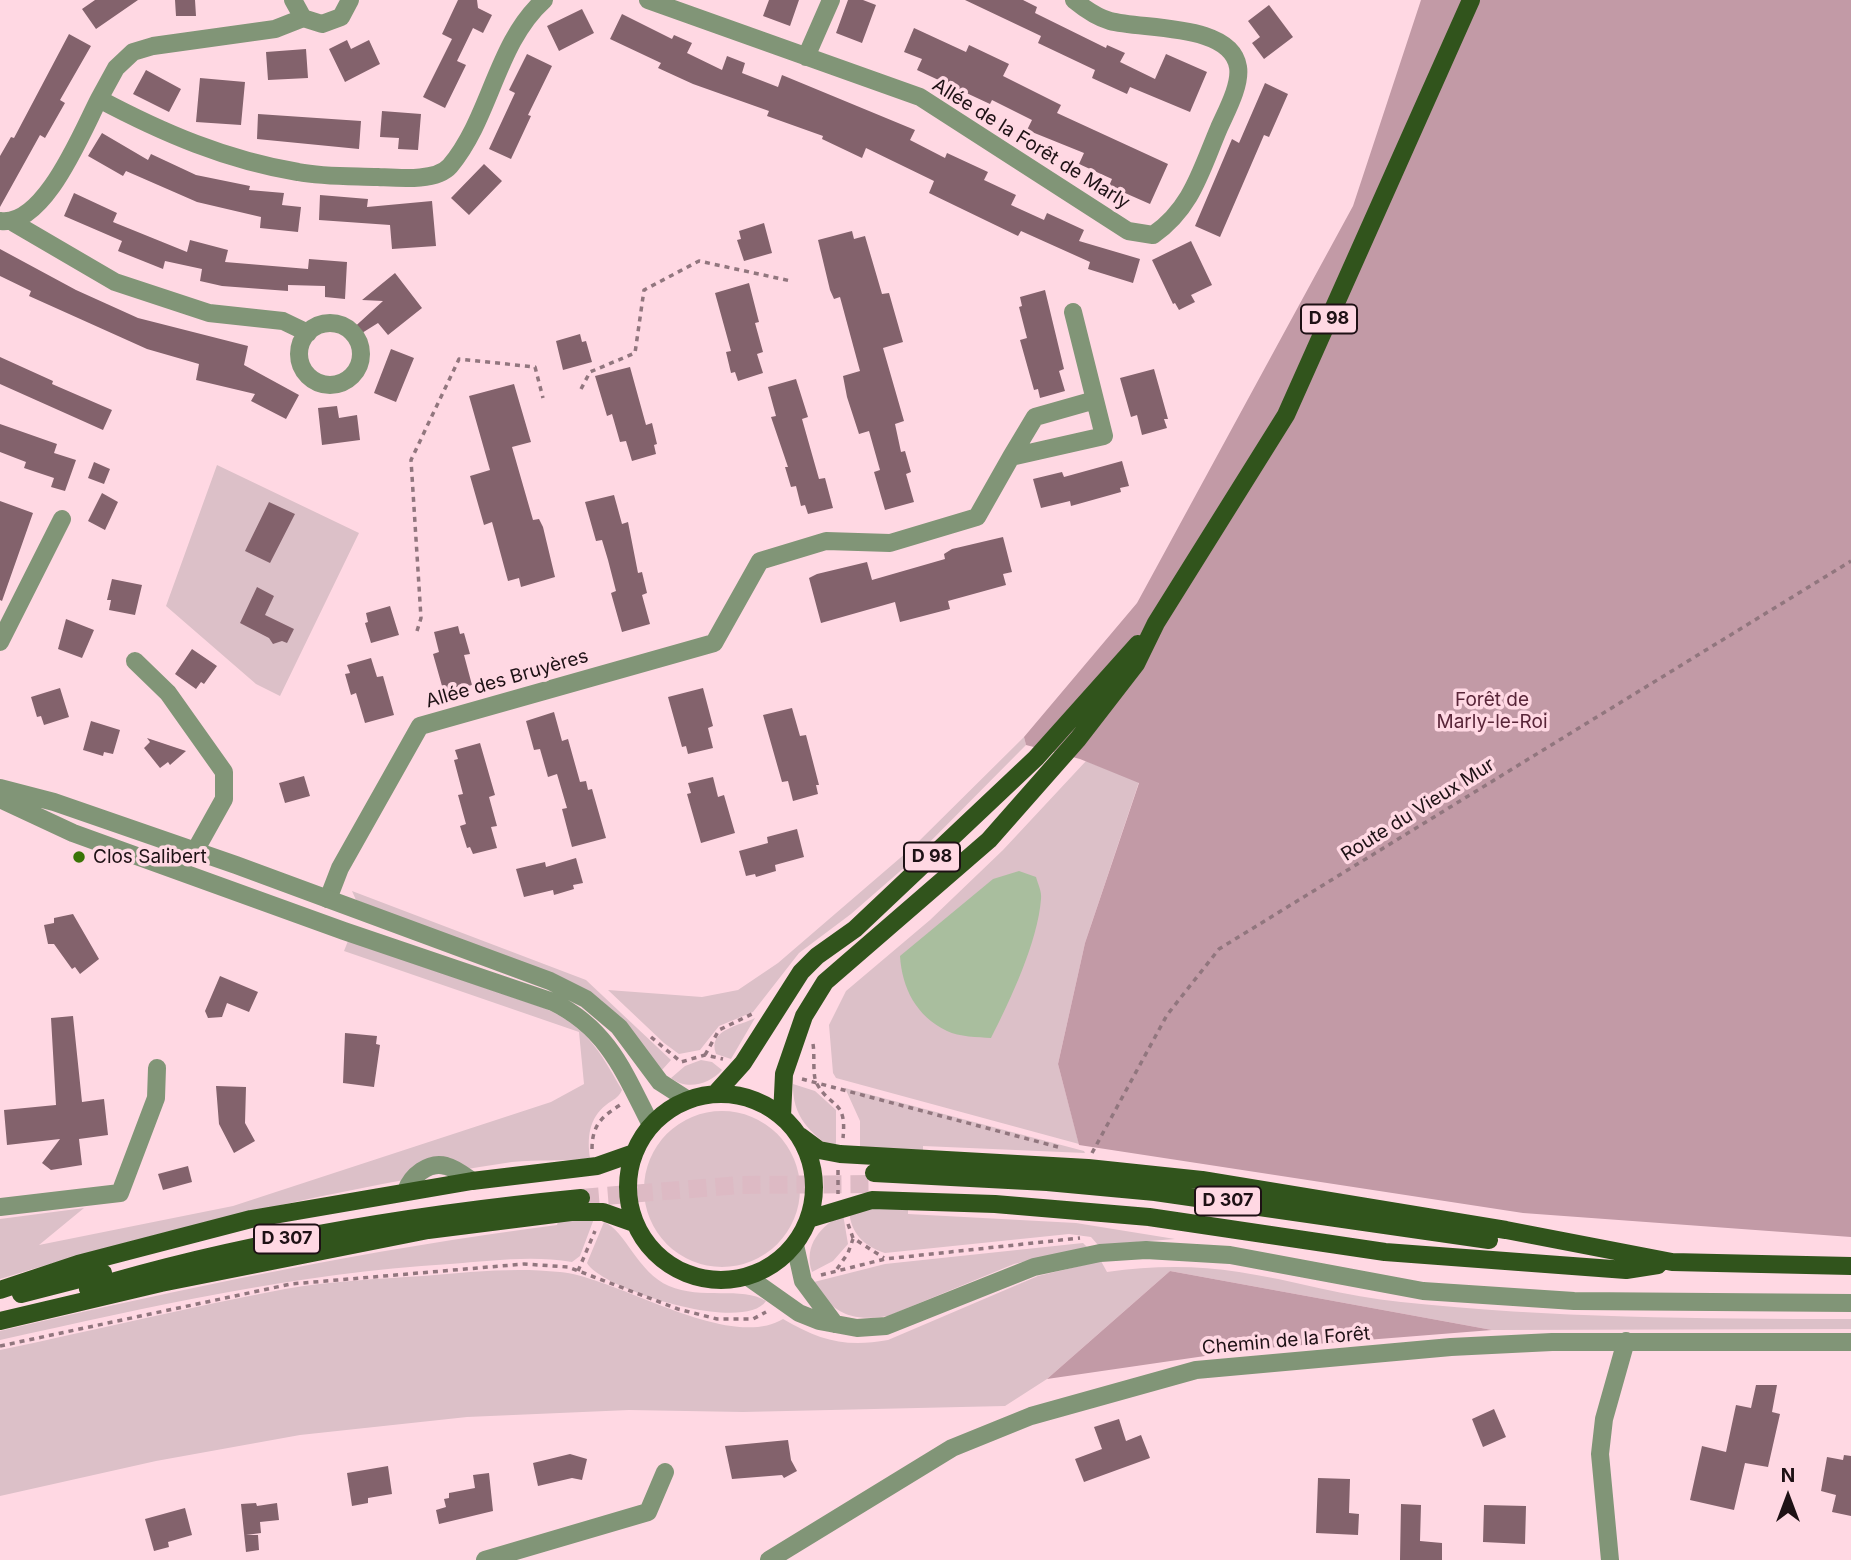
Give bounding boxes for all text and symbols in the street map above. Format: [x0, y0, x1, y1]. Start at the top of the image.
street label: Allée de la Forêt de Marly [928, 74, 1134, 214]
road number: D 98 [1301, 304, 1357, 334]
street label: Allée des Bruyères [423, 645, 591, 713]
park label: Forêt de Marly-le-Roi [1436, 689, 1548, 733]
street label: Route du Vieux Mur [1337, 754, 1499, 866]
road number: D 98 [904, 842, 960, 872]
place label: Clos Salibert [93, 846, 207, 868]
marker: Clos Salibert [71, 849, 87, 865]
road number: D 307 [1195, 1186, 1261, 1216]
road number: D 307 [254, 1224, 320, 1254]
street label: Chemin de la Forêt [1201, 1322, 1371, 1360]
north arrow [1753, 1462, 1823, 1532]
text: N [1781, 1464, 1795, 1487]

